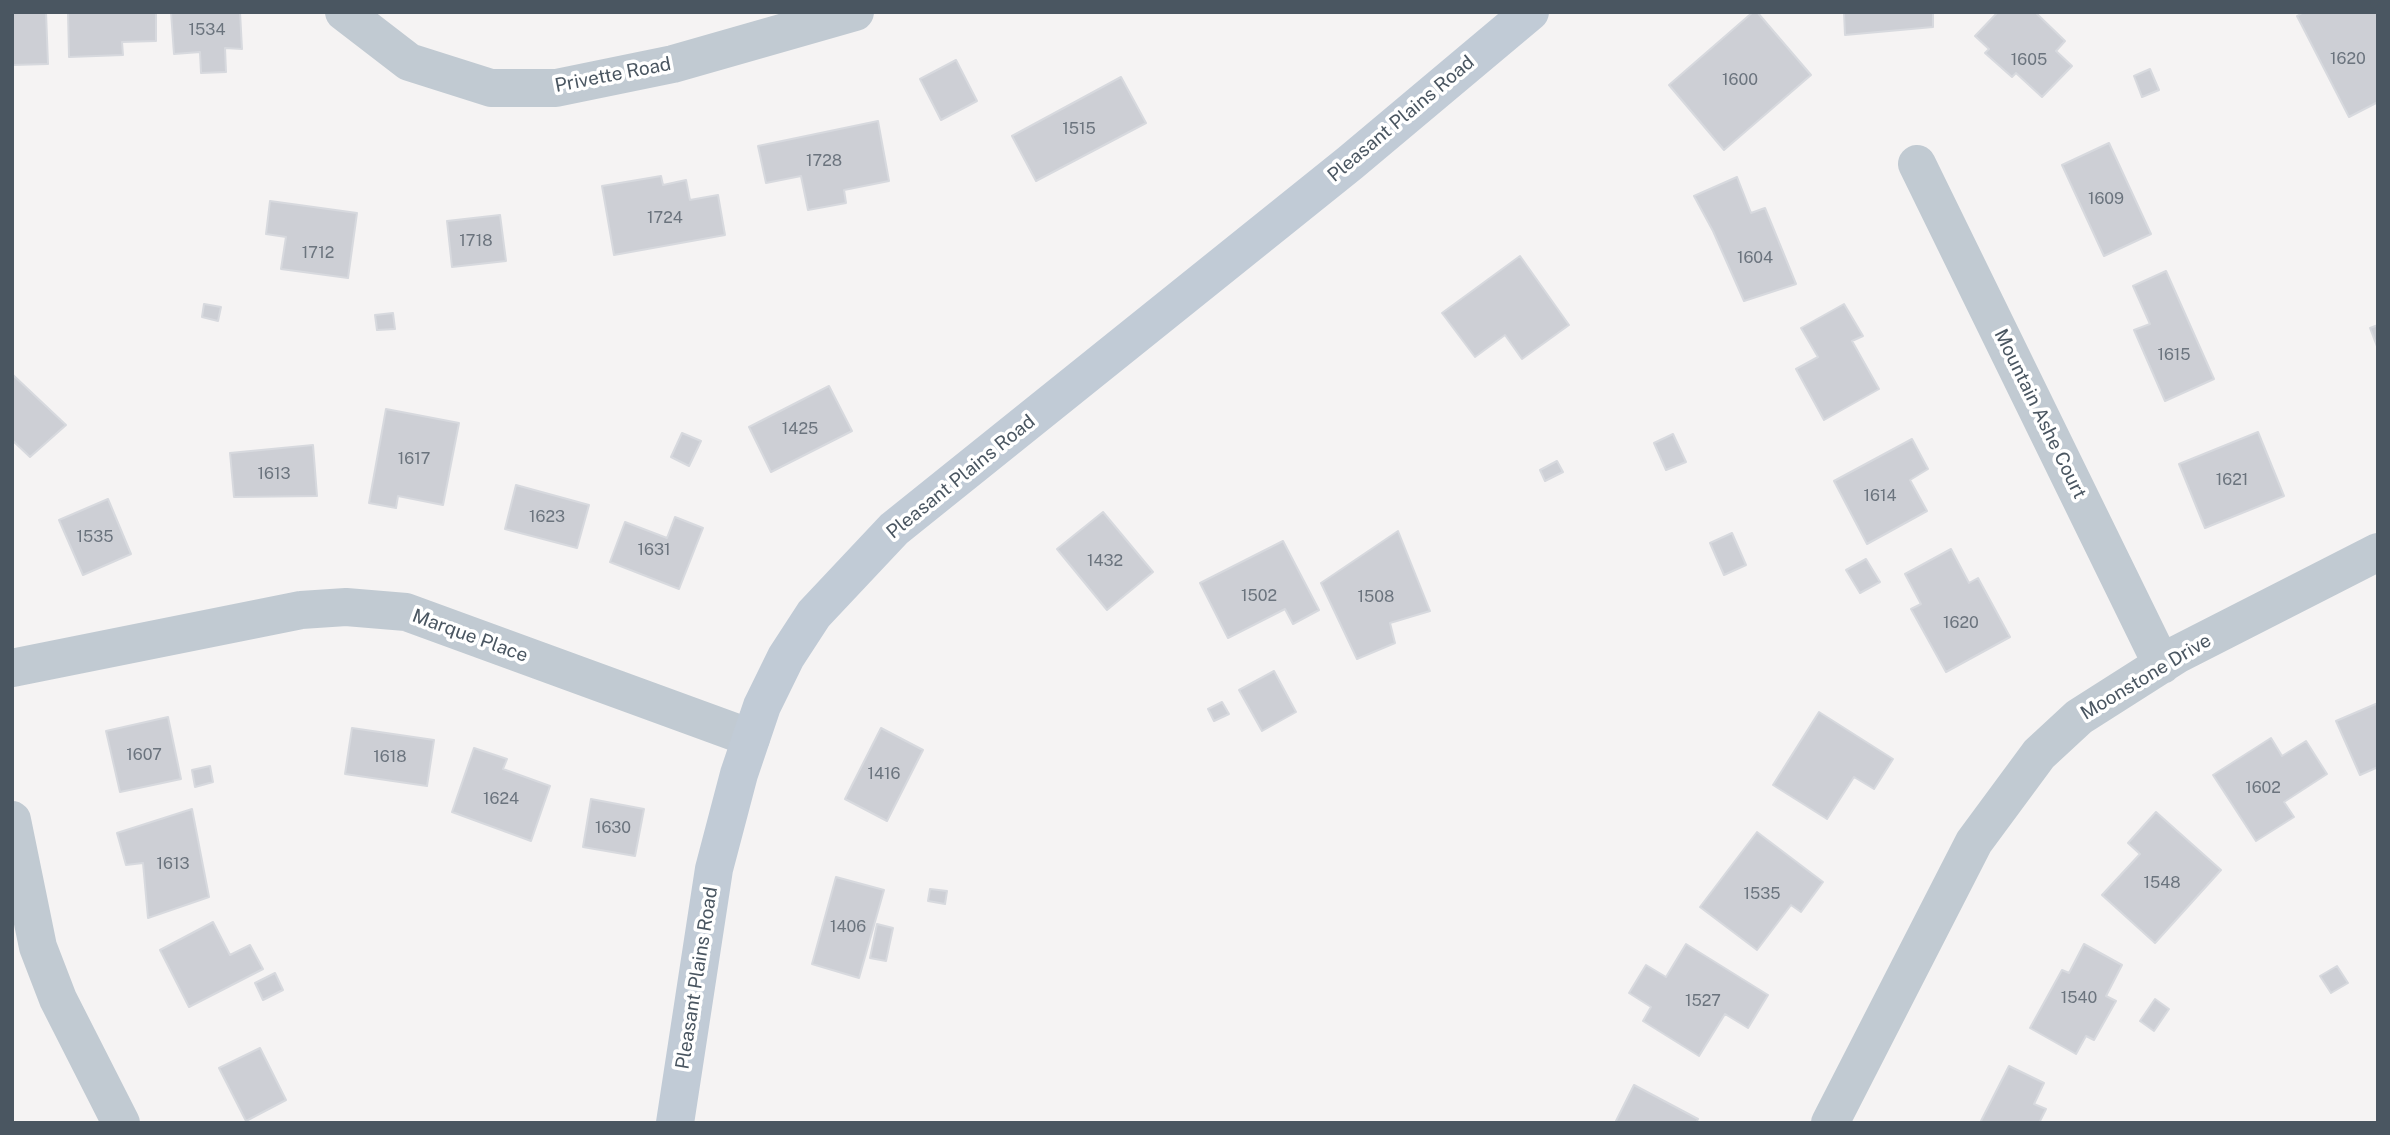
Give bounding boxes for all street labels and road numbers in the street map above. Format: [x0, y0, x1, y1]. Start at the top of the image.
street label: Pleasant Plains Road [1323, 51, 1479, 187]
street label: Privette Road [553, 53, 673, 97]
street label: Mountain Ashe Court [1989, 325, 2091, 503]
street label: Pleasant Plains Road [882, 410, 1040, 544]
street label: Marque Place [409, 604, 531, 668]
street label: Moonstone Drive [2077, 629, 2215, 725]
street label: Pleasant Plains Road [671, 885, 723, 1071]

